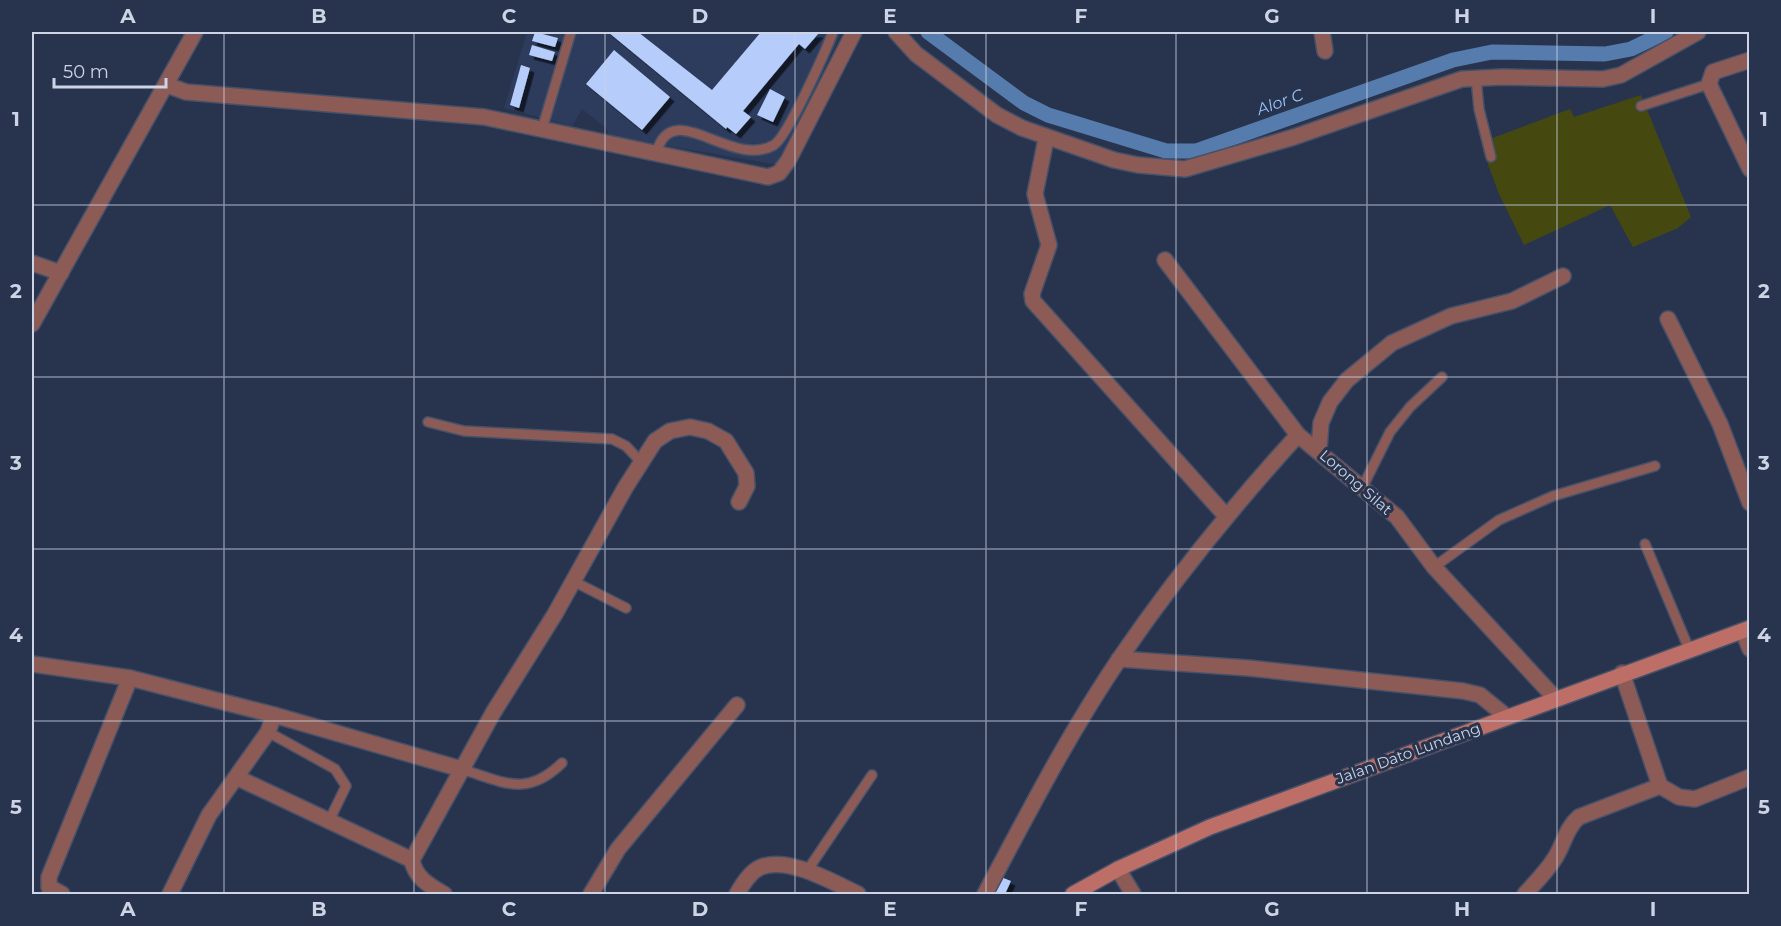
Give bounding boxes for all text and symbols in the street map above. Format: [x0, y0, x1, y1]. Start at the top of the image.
text: A [119, 4, 136, 28]
text: B [311, 4, 327, 28]
text: C [502, 4, 517, 28]
text: D [692, 4, 708, 28]
text: E [883, 4, 897, 28]
text: F [1075, 4, 1088, 28]
text: G [1264, 4, 1280, 28]
text: H [1454, 4, 1470, 28]
text: I [1650, 4, 1656, 28]
scale bar [54, 51, 166, 89]
text: 50 m [63, 61, 109, 83]
water label: Alor C [1253, 85, 1306, 119]
text: 1 [12, 107, 20, 131]
text: 1 [1760, 107, 1768, 131]
text: 2 [10, 279, 22, 303]
text: 2 [1758, 279, 1770, 303]
street label: Lorong Silat [1316, 445, 1396, 519]
text: 3 [9, 451, 22, 475]
text: 3 [1757, 451, 1770, 475]
text: 4 [9, 623, 23, 647]
text: 4 [1757, 623, 1771, 647]
street label: Jalan Dato Lundang [1332, 718, 1483, 788]
text: 5 [10, 795, 22, 819]
text: 5 [1758, 795, 1770, 819]
text: A [119, 897, 136, 921]
text: B [311, 897, 327, 921]
text: C [502, 897, 517, 921]
text: D [692, 897, 708, 921]
text: E [883, 897, 897, 921]
text: F [1075, 897, 1088, 921]
text: G [1264, 897, 1280, 921]
text: H [1454, 897, 1470, 921]
text: I [1650, 897, 1656, 921]

